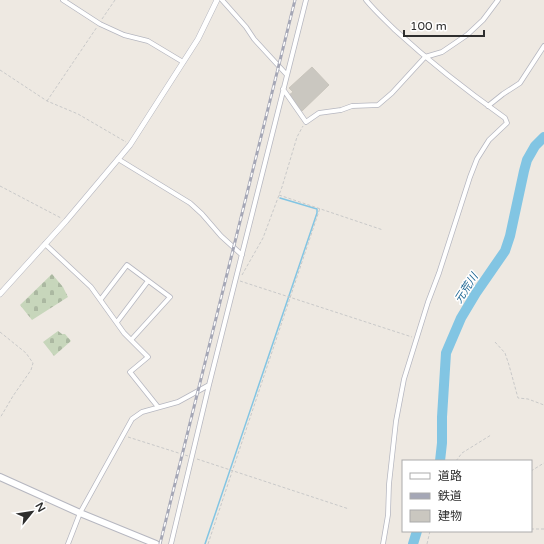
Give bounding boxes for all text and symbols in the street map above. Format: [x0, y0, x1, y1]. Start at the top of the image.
scale bar [404, 12, 484, 38]
text: 100 m [410, 19, 447, 33]
water label: 元荒川 [452, 270, 481, 306]
legend [402, 460, 532, 532]
text: 道路 [438, 469, 462, 483]
text: 鉄道 [438, 489, 462, 503]
north arrow [12, 492, 52, 532]
text: N [32, 500, 48, 514]
text: 建物 [438, 509, 462, 523]

